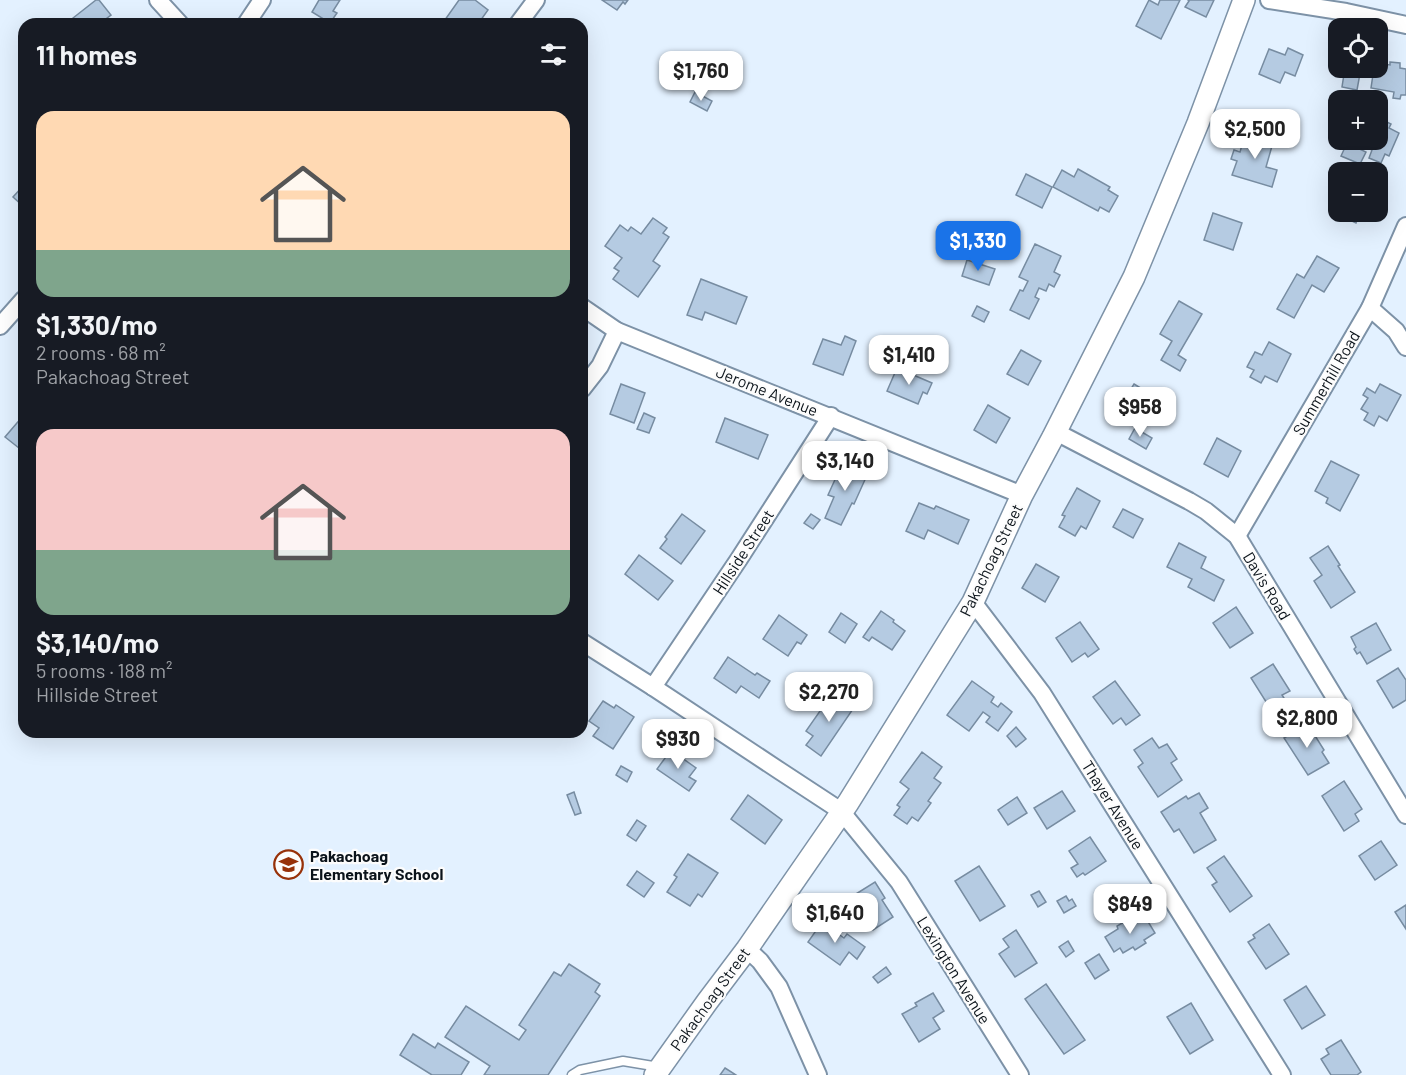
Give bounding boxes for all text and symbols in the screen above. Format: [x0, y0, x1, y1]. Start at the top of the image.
map controls [1328, 18, 1388, 222]
button: locate [1328, 18, 1388, 78]
icon: filters [537, 38, 570, 71]
text: 11 homes [36, 39, 137, 70]
pin: $1,760 [652, 51, 750, 102]
text: $1,760 [673, 58, 729, 82]
button: + [1328, 90, 1388, 150]
pin: $2,500 [1206, 109, 1304, 160]
text: $2,500 [1224, 116, 1286, 140]
icon: home [249, 150, 357, 258]
button: − [1328, 162, 1388, 222]
pin: $1,330 [929, 221, 1027, 272]
text: $1,330 [950, 228, 1006, 252]
text: $1,330/mo [36, 309, 158, 340]
street label: Summerhill Road [1288, 327, 1363, 438]
pin: $1,410 [860, 335, 958, 386]
text: 2 rooms · 68 m² [36, 340, 166, 364]
text: $1,410 [883, 342, 935, 366]
street label: Jerome Avenue [714, 362, 821, 420]
text: Pakachoag Street [36, 364, 190, 388]
pin: $958 [1104, 387, 1176, 438]
text: $958 [1118, 394, 1162, 418]
pin: $3,140 [796, 441, 894, 492]
text: $3,140 [816, 448, 874, 472]
icon: home [249, 468, 357, 576]
street label: Pakachoag Street [955, 500, 1026, 619]
street label: Hillside Street [708, 506, 777, 598]
street label: Davis Road [1240, 548, 1295, 623]
text: $3,140/mo [36, 627, 159, 658]
text: 5 rooms · 188 m² [36, 658, 173, 682]
pin: $2,270 [780, 672, 878, 723]
text: $2,270 [799, 679, 859, 703]
text: Hillside Street [36, 682, 158, 706]
pin: $2,800 [1258, 698, 1356, 749]
text: $2,800 [1276, 705, 1338, 729]
pin: $930 [642, 719, 714, 770]
text: $930 [656, 726, 700, 750]
street label: Thayer Avenue [1079, 757, 1148, 853]
place label: Pakachoag Elementary School [310, 846, 444, 883]
school or university icon: Pakachoag Elementary School [273, 849, 305, 881]
pin: $849 [1094, 884, 1166, 935]
text: $849 [1108, 891, 1152, 915]
pin: $1,640 [786, 893, 884, 944]
text: $1,640 [806, 900, 864, 924]
street label: Lexington Avenue [914, 912, 995, 1027]
street label: Pakachoag Street [666, 943, 753, 1054]

